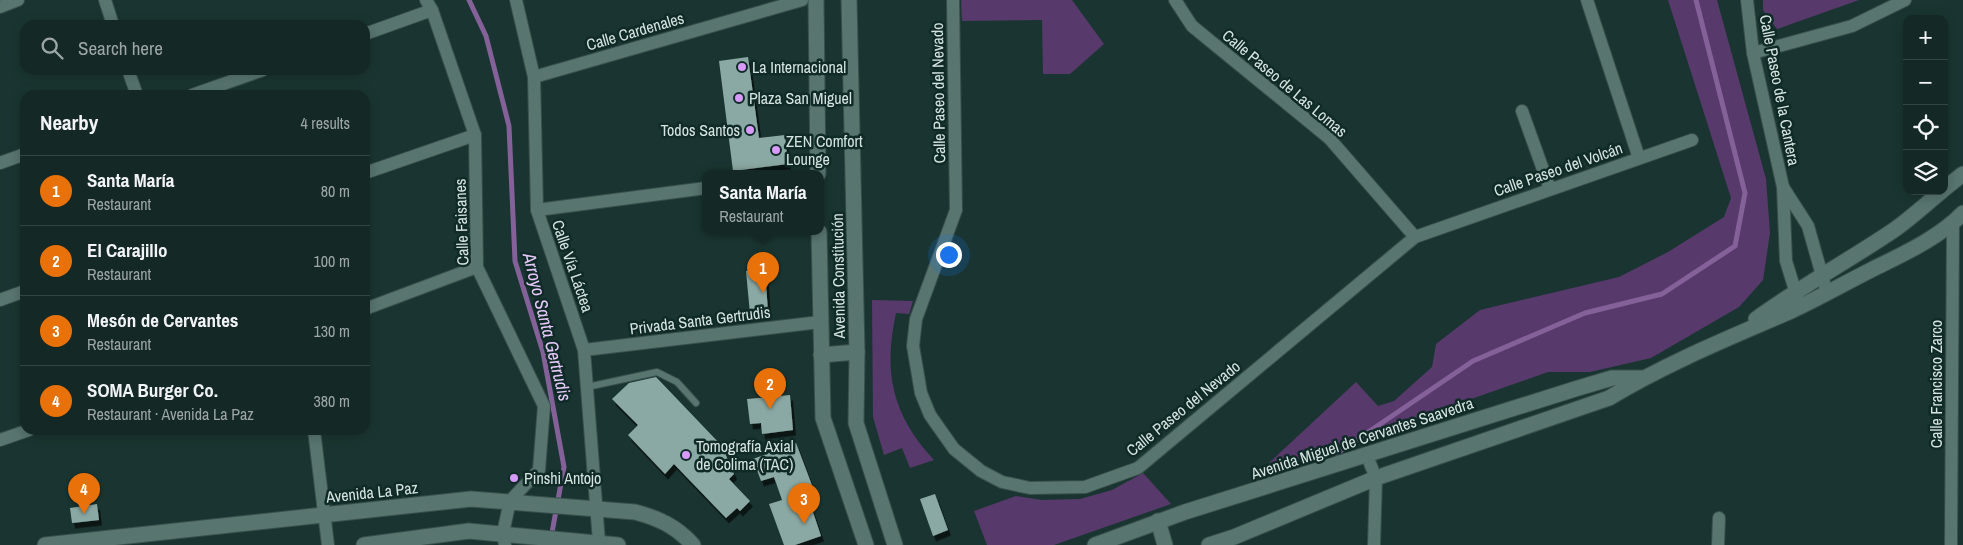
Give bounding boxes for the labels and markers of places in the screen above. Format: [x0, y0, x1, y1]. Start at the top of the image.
place label: La Internacional [752, 56, 846, 78]
marker: La Internacional [736, 61, 748, 73]
place label: Plaza San Miguel [749, 87, 852, 109]
marker: Plaza San Miguel [733, 92, 745, 104]
place label: Todos Santos [660, 119, 740, 141]
marker: Todos Santos [744, 124, 756, 136]
place label: ZEN Comfort Lounge [786, 130, 863, 170]
marker: ZEN Comfort Lounge [770, 144, 782, 156]
pin: 1 [747, 252, 779, 293]
pin: 2 [754, 368, 786, 409]
place label: Tomografía Axial de Colima (TAC) [696, 435, 794, 475]
marker: Tomografía Axial de Colima (TAC) [680, 449, 692, 461]
place label: Pinshi Antojo [524, 467, 601, 489]
marker: Pinshi Antojo [508, 472, 520, 484]
pin: 4 [68, 473, 100, 514]
pin: 3 [788, 483, 820, 524]

